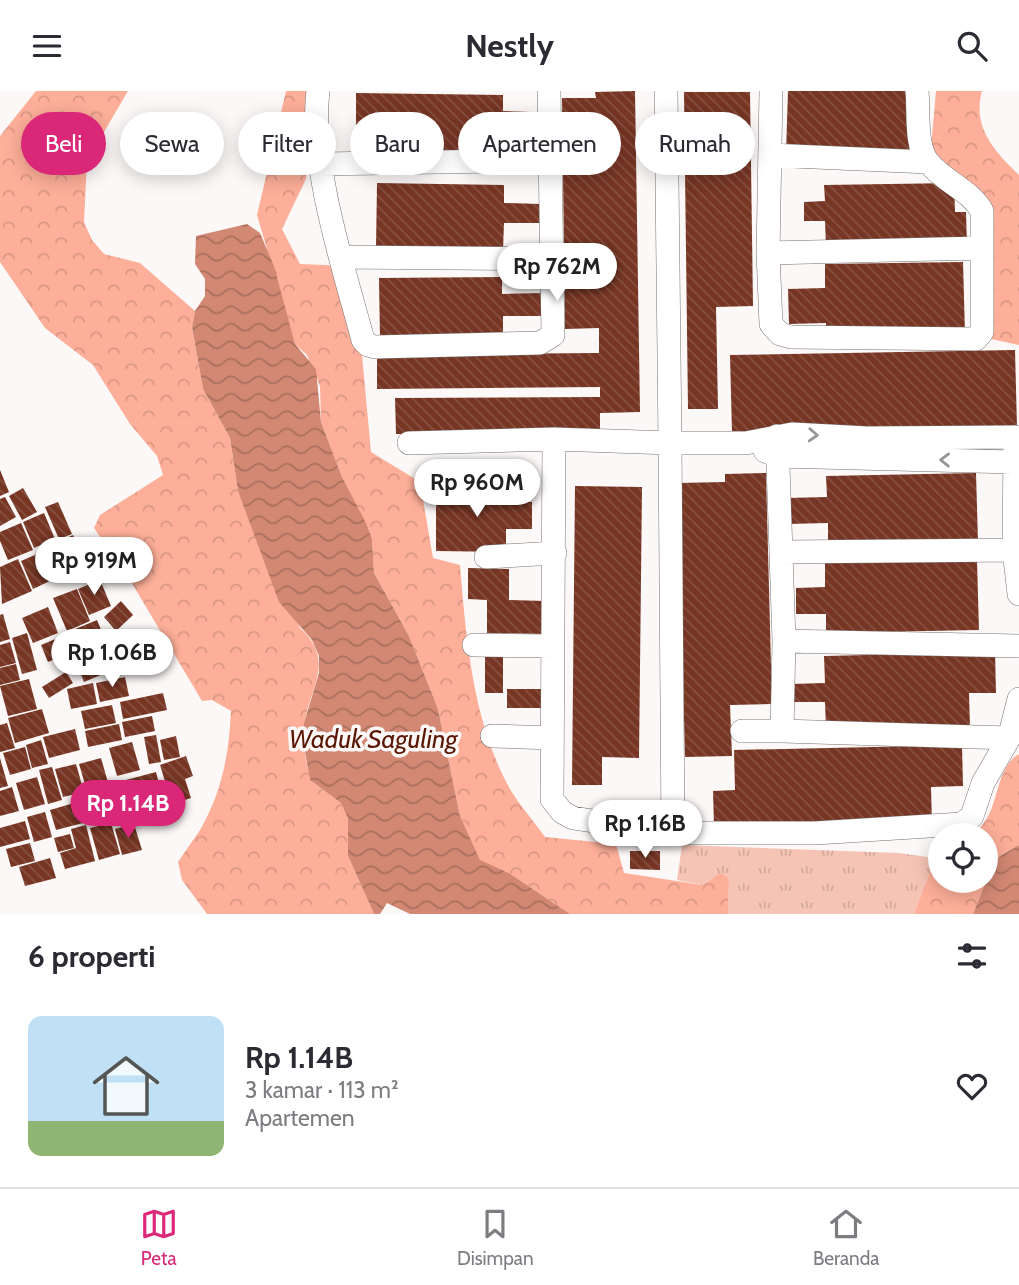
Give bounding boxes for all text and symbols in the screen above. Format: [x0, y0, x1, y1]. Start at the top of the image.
text: Nestly [465, 26, 554, 65]
icon: menu [28, 27, 66, 65]
icon: search [953, 27, 991, 65]
chip: Beli [21, 112, 106, 175]
chip: Sewa [120, 112, 224, 175]
chip: Filter [238, 112, 336, 175]
chip: Baru [350, 112, 444, 175]
chip: Apartemen [458, 112, 621, 175]
chip: Rumah [635, 112, 755, 175]
pin: Rp 762M [492, 243, 622, 303]
text: Rp 762M [513, 252, 601, 280]
one-way arrow [808, 428, 819, 443]
one-way arrow [939, 453, 950, 468]
pin: Rp 960M [412, 459, 542, 519]
text: Rp 960M [430, 468, 524, 496]
pin: Rp 919M [29, 538, 159, 597]
text: Rp 919M [51, 546, 137, 574]
pin: Rp 1.06B [40, 629, 184, 689]
text: Rp 1.06B [67, 638, 157, 666]
water label: Waduk Saguling [289, 723, 458, 755]
pin: Rp 1.14B [56, 781, 200, 840]
text: Rp 1.14B [87, 789, 169, 817]
pin: Rp 1.16B [573, 801, 717, 860]
text: Rp 1.16B [604, 809, 686, 837]
map controls [928, 823, 998, 893]
button: locate [928, 823, 998, 893]
icon: filters [953, 937, 991, 975]
text: 6 properti [28, 938, 156, 975]
text: Rp 1.14B [245, 1039, 353, 1076]
icon: home [84, 1044, 168, 1128]
icon: heart [953, 1067, 991, 1105]
text: 3 kamar · 113 m² [245, 1076, 399, 1104]
text: Apartemen [245, 1104, 355, 1132]
tab: Peta [140, 1205, 178, 1270]
tab: Disimpan [457, 1205, 534, 1270]
tab: Beranda [813, 1205, 879, 1270]

